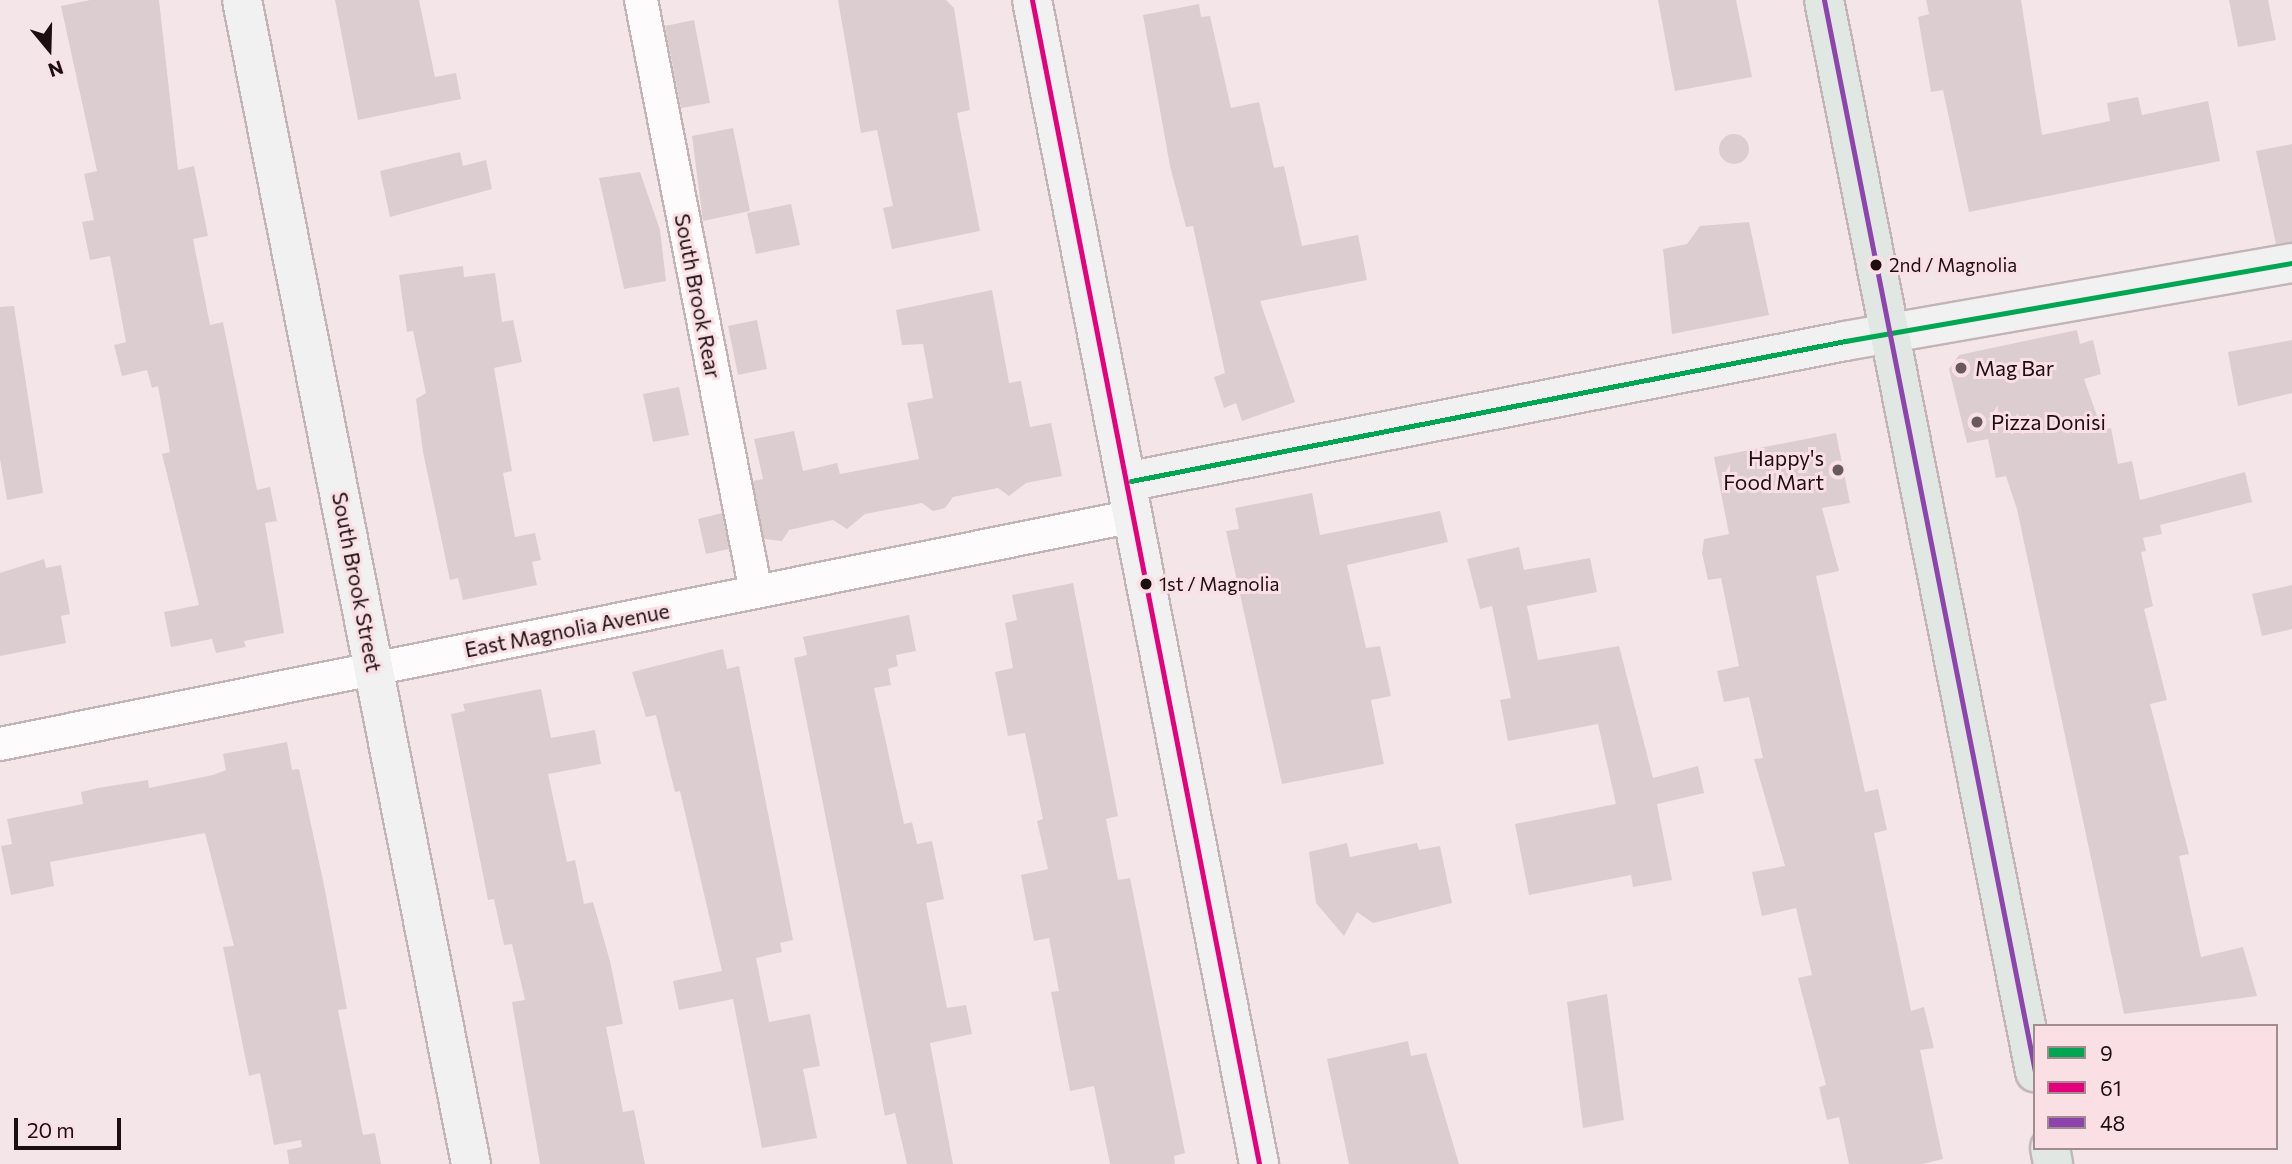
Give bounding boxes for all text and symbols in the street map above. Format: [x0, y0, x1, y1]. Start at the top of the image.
north arrow [14, 14, 84, 84]
text: N [46, 56, 66, 83]
street label: South Brook Rear [670, 212, 726, 380]
place label: 2nd / Magnolia [1889, 254, 2017, 276]
marker: 2nd / Magnolia [1869, 258, 1883, 272]
place label: Mag Bar [1975, 355, 2054, 381]
marker: Mag Bar [1953, 360, 1969, 376]
place label: Pizza Donisi [1991, 409, 2106, 435]
marker: Pizza Donisi [1969, 414, 1985, 430]
place label: Happy's Food Mart [1723, 445, 1824, 495]
marker: Happy's Food Mart [1830, 462, 1846, 478]
street label: South Brook Street [327, 490, 387, 674]
place label: 1st / Magnolia [1159, 573, 1279, 595]
marker: 1st / Magnolia [1139, 577, 1153, 591]
street label: East Magnolia Avenue [462, 598, 672, 662]
legend [2033, 1024, 2278, 1150]
text: 9 [2100, 1040, 2113, 1065]
text: 61 [2100, 1075, 2122, 1100]
scale bar [18, 1104, 124, 1148]
text: 48 [2100, 1110, 2125, 1135]
text: 20 m [27, 1117, 75, 1142]

